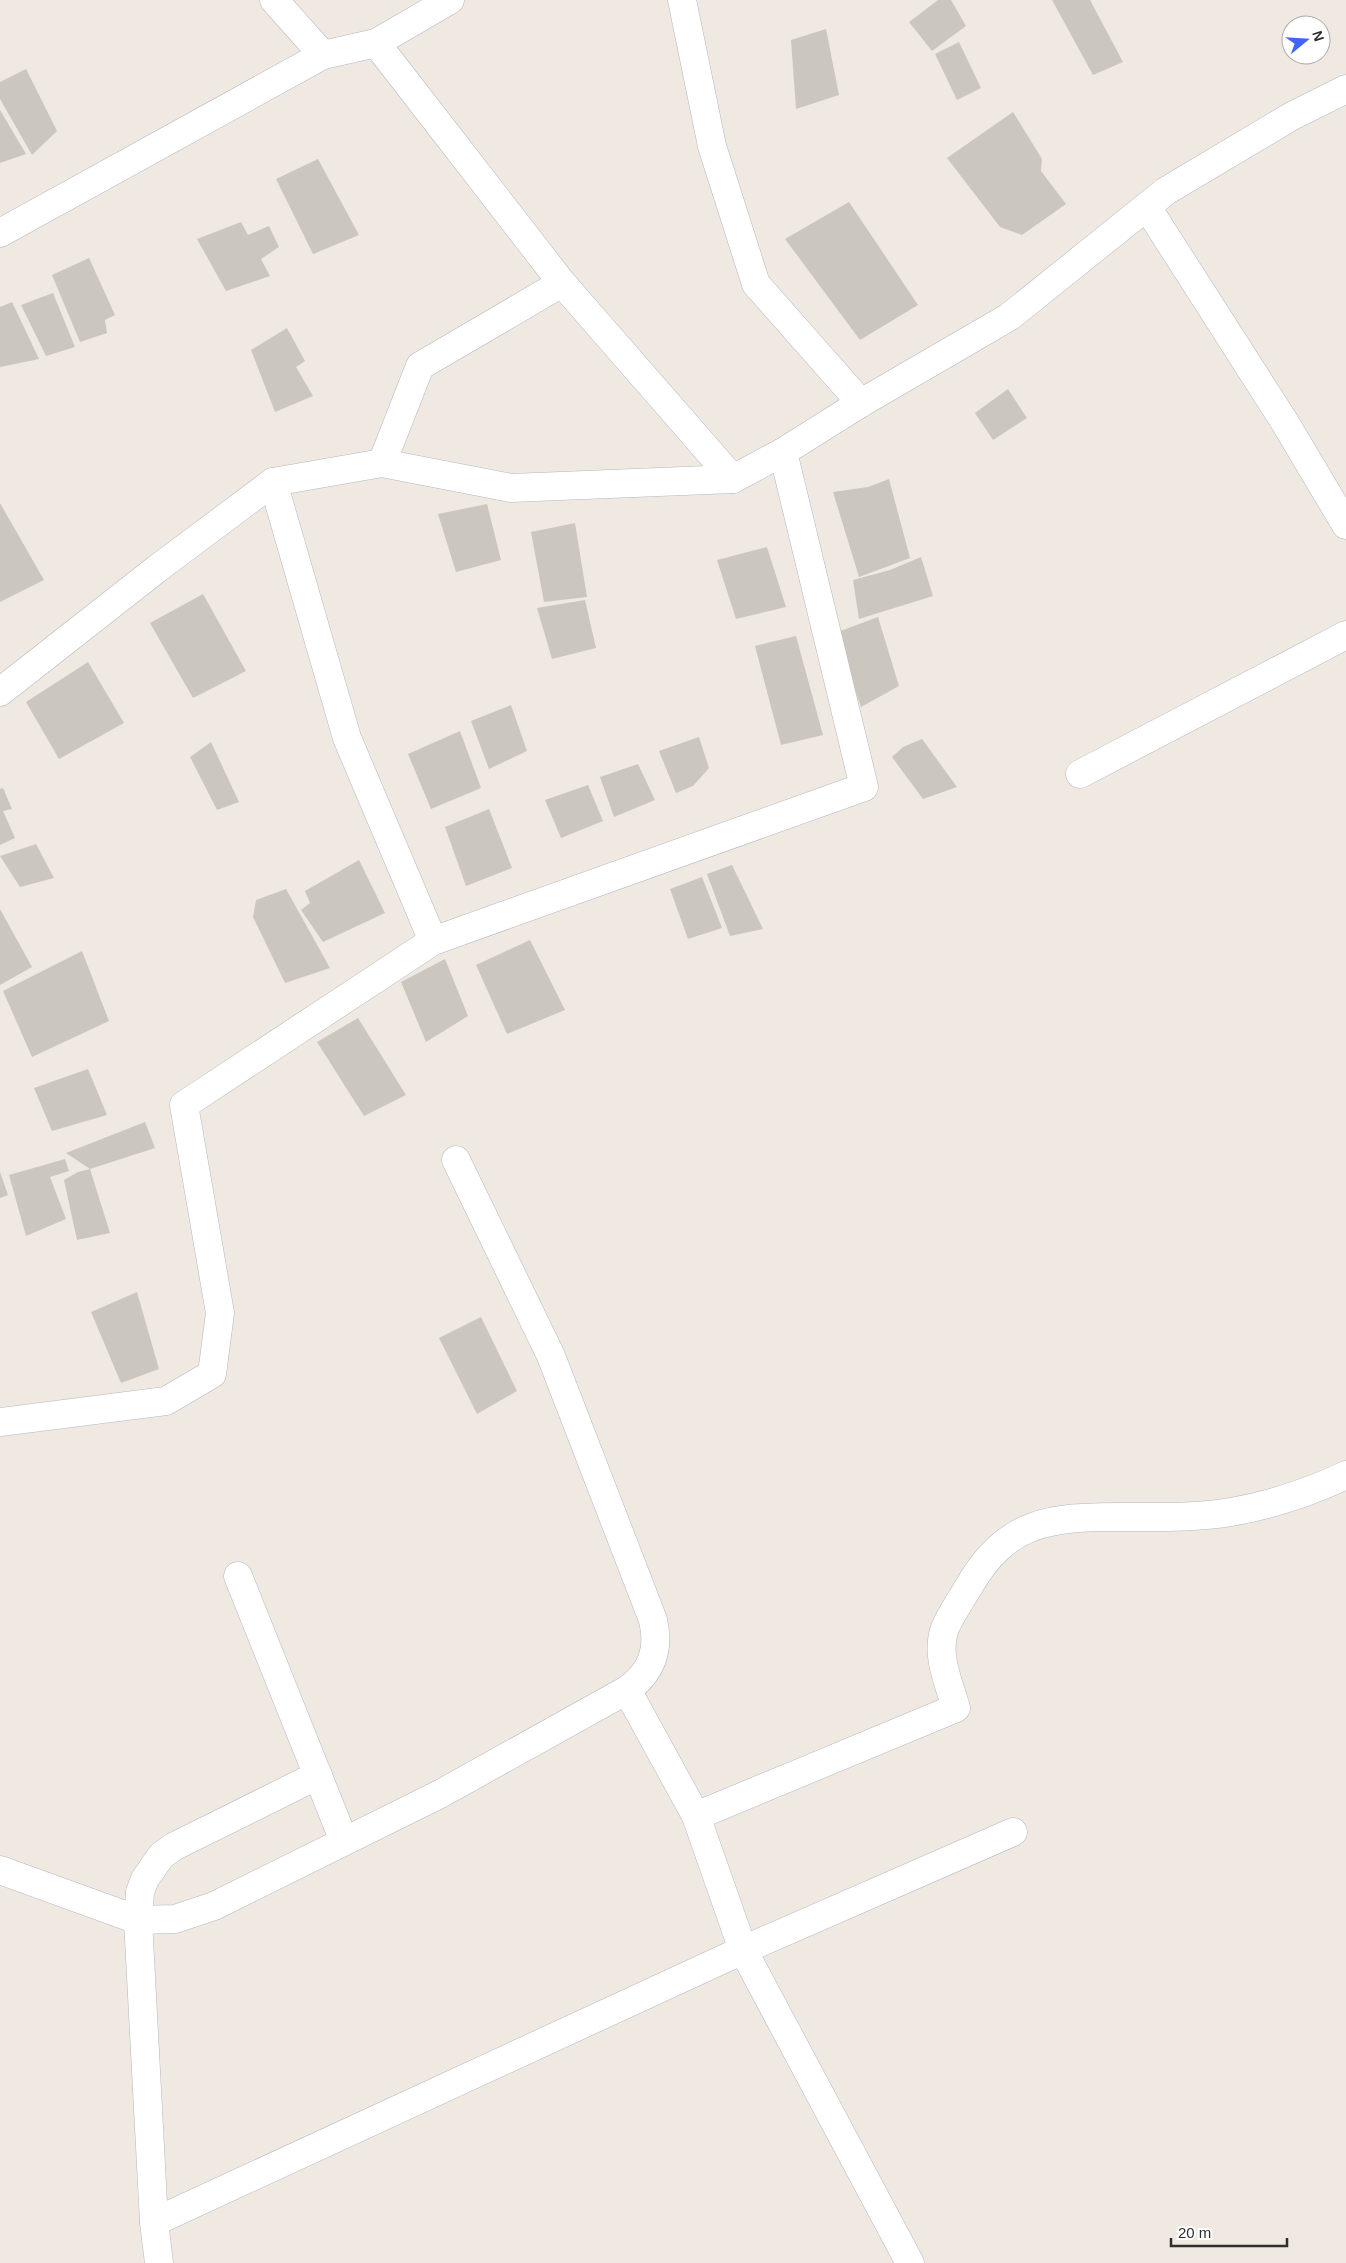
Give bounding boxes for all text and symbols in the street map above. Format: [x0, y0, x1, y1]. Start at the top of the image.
north arrow [1281, 15, 1331, 65]
text: N [1309, 29, 1328, 43]
scale bar [1171, 2216, 1287, 2248]
text: 20 m [1178, 2224, 1211, 2241]

